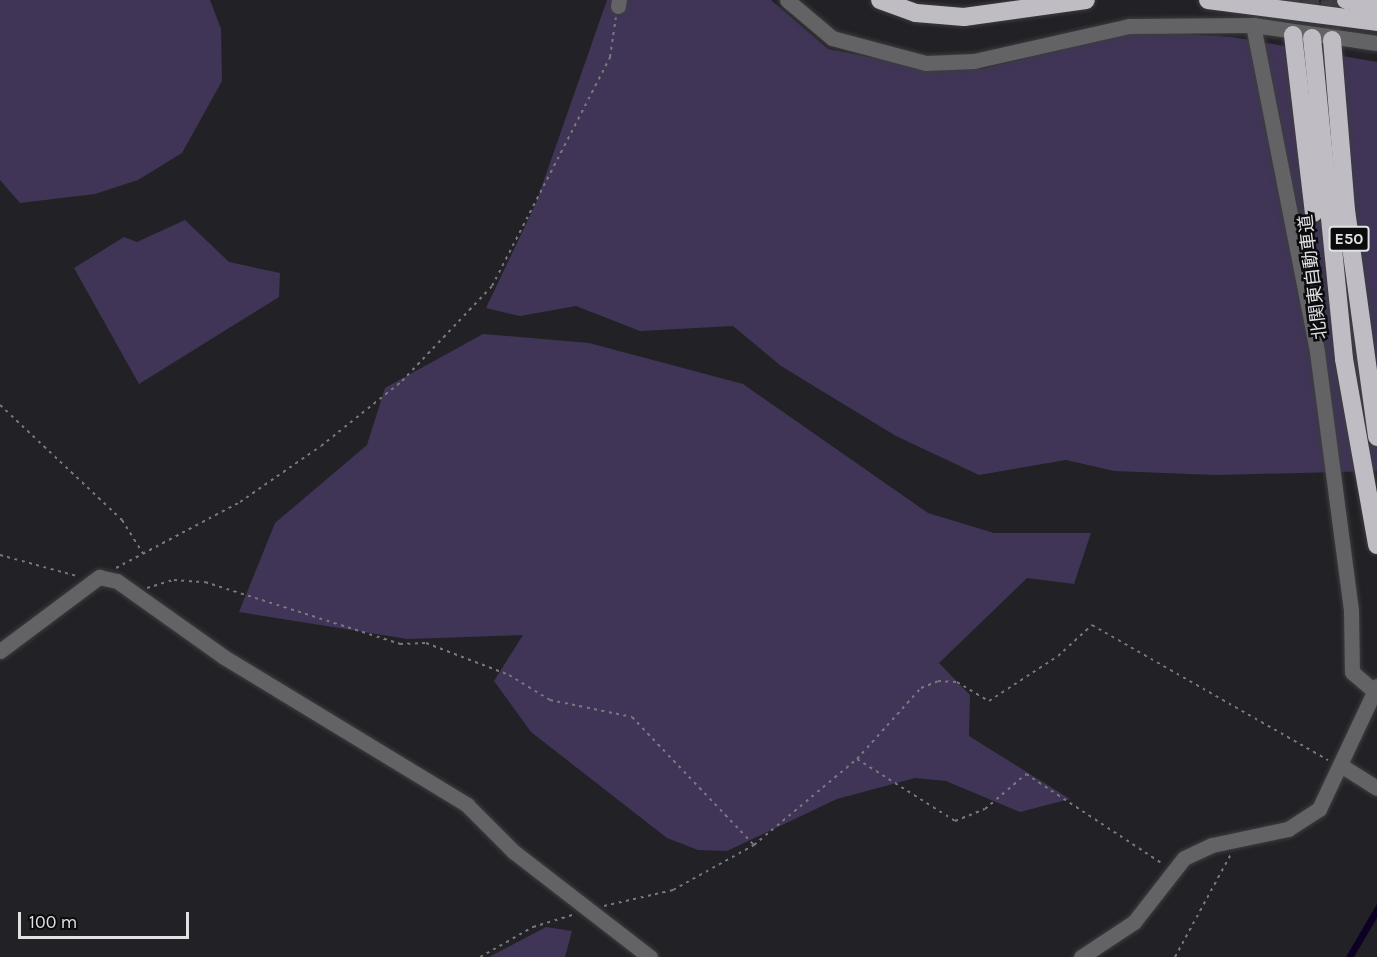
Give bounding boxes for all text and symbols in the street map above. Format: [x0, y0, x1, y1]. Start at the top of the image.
street label: 北関東自動車道 [1295, 213, 1331, 341]
road number: E50 [1328, 226, 1370, 252]
scale bar [21, 900, 192, 938]
text: 100 m [29, 911, 77, 933]

